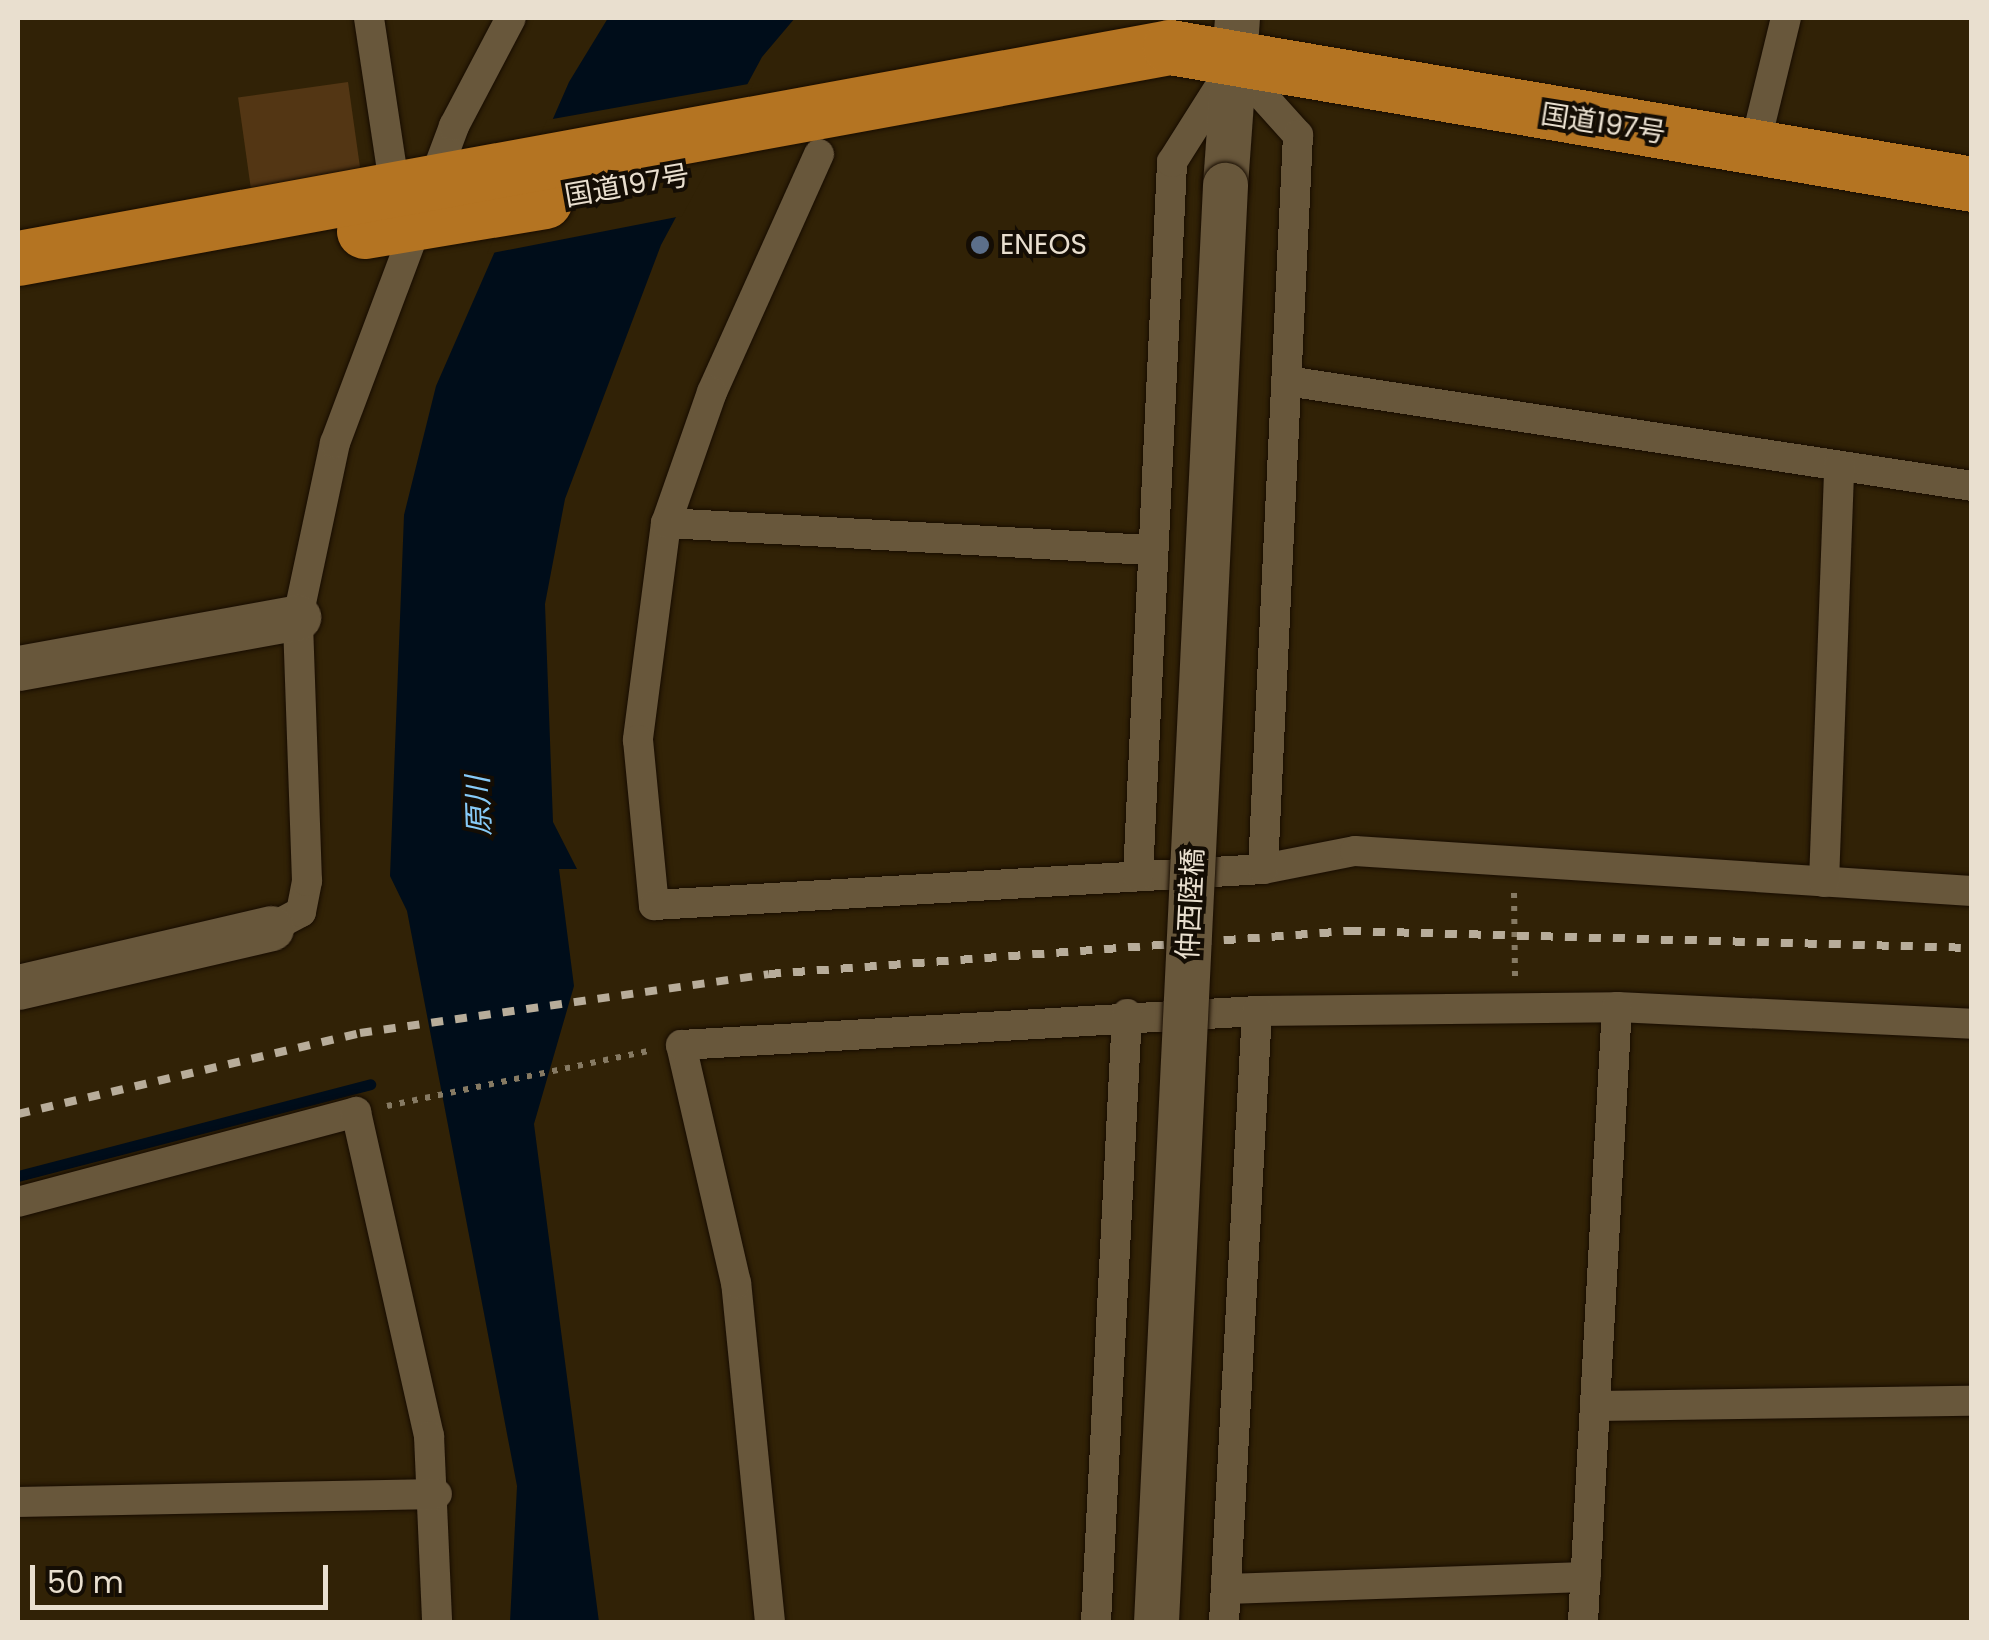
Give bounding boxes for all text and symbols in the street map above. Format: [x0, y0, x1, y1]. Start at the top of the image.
street label: 国道197号 [1538, 98, 1668, 150]
street label: 国道197号 [562, 159, 692, 213]
place label: ENEOS [1000, 228, 1087, 262]
marker: ENEOS [969, 234, 991, 256]
water label: 原川 [460, 775, 498, 837]
street label: 仲西陸橋 [1171, 847, 1211, 961]
scale bar [35, 1545, 332, 1607]
text: 50 m [47, 1561, 124, 1604]

